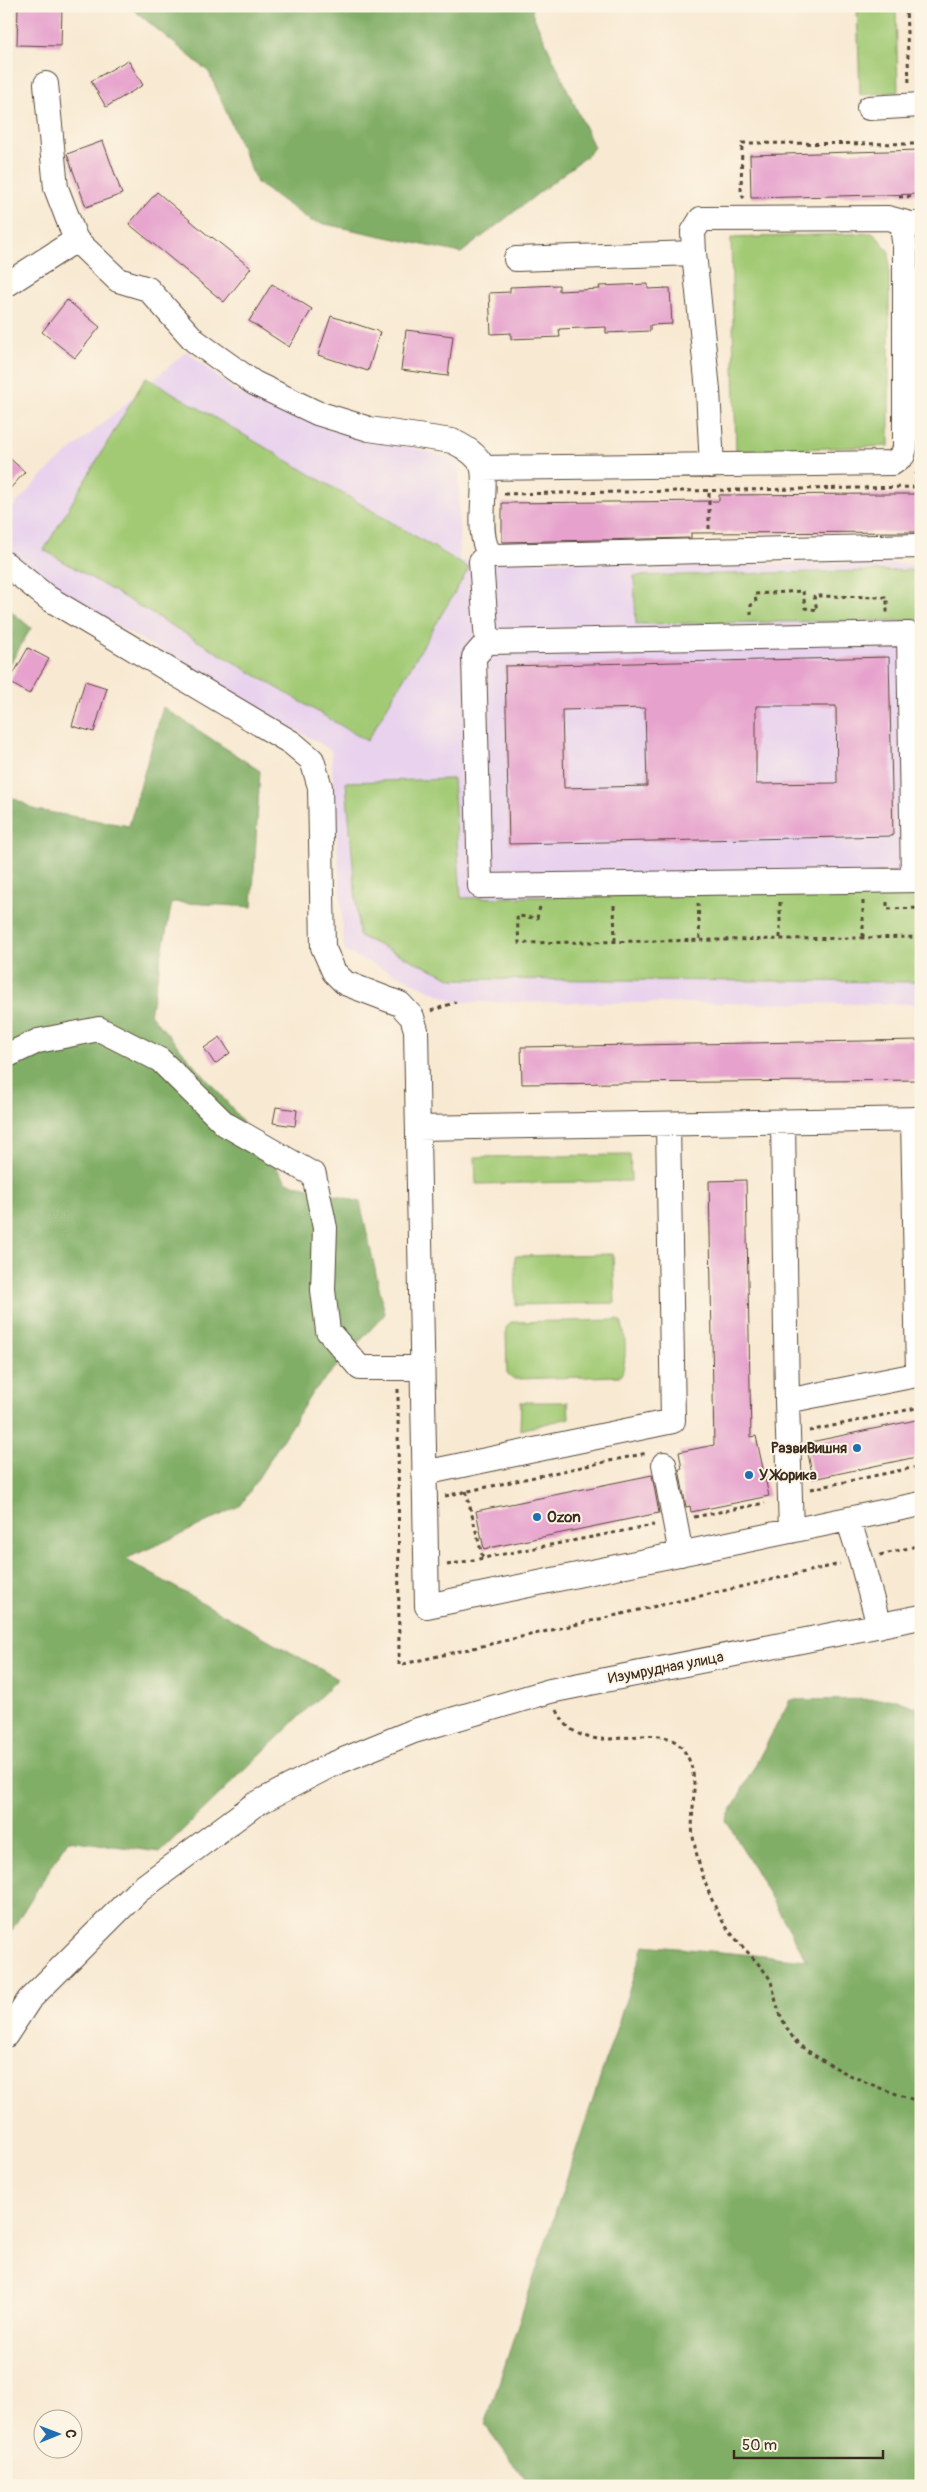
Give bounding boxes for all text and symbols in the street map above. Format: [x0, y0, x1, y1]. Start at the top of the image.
place label: РазвиВишня [771, 1439, 847, 1458]
marker: РазвиВишня [851, 1442, 863, 1454]
place label: У Жорика [759, 1466, 817, 1485]
marker: У Жорика [743, 1469, 755, 1481]
place label: Ozon [547, 1508, 581, 1527]
marker: Ozon [531, 1511, 543, 1523]
street label: Изумрудная улица [607, 1647, 725, 1688]
north arrow [32, 2410, 82, 2460]
scale bar [734, 2427, 883, 2459]
text: С [62, 2429, 79, 2439]
text: 50 m [742, 2436, 777, 2455]

